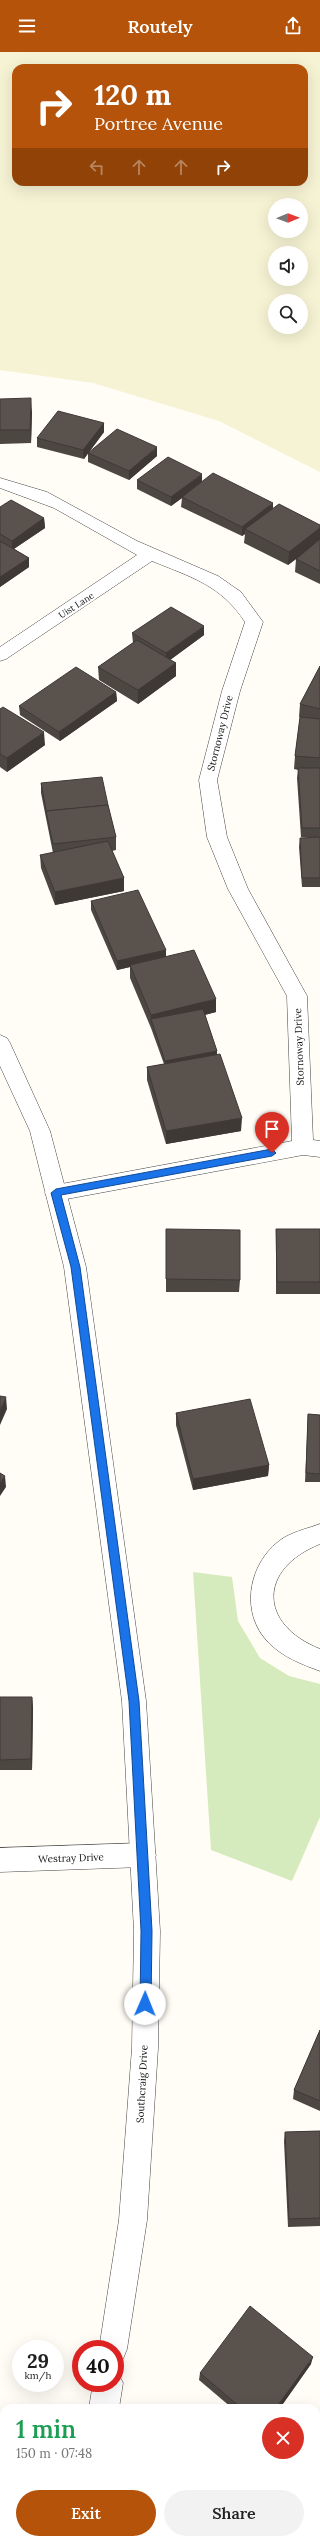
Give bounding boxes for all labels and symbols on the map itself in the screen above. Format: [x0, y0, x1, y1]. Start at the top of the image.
north arrow [268, 198, 308, 238]
street label: Uist Lane [56, 590, 96, 620]
street label: Stornoway Drive [204, 693, 236, 772]
street label: Stornoway Drive [291, 1008, 307, 1086]
pin [255, 1112, 289, 1153]
street label: Westray Drive [38, 1850, 105, 1866]
position arrow [124, 1983, 166, 2025]
street label: Southcraig Drive [133, 2044, 151, 2123]
speed limit sign: 40 [72, 2340, 124, 2392]

